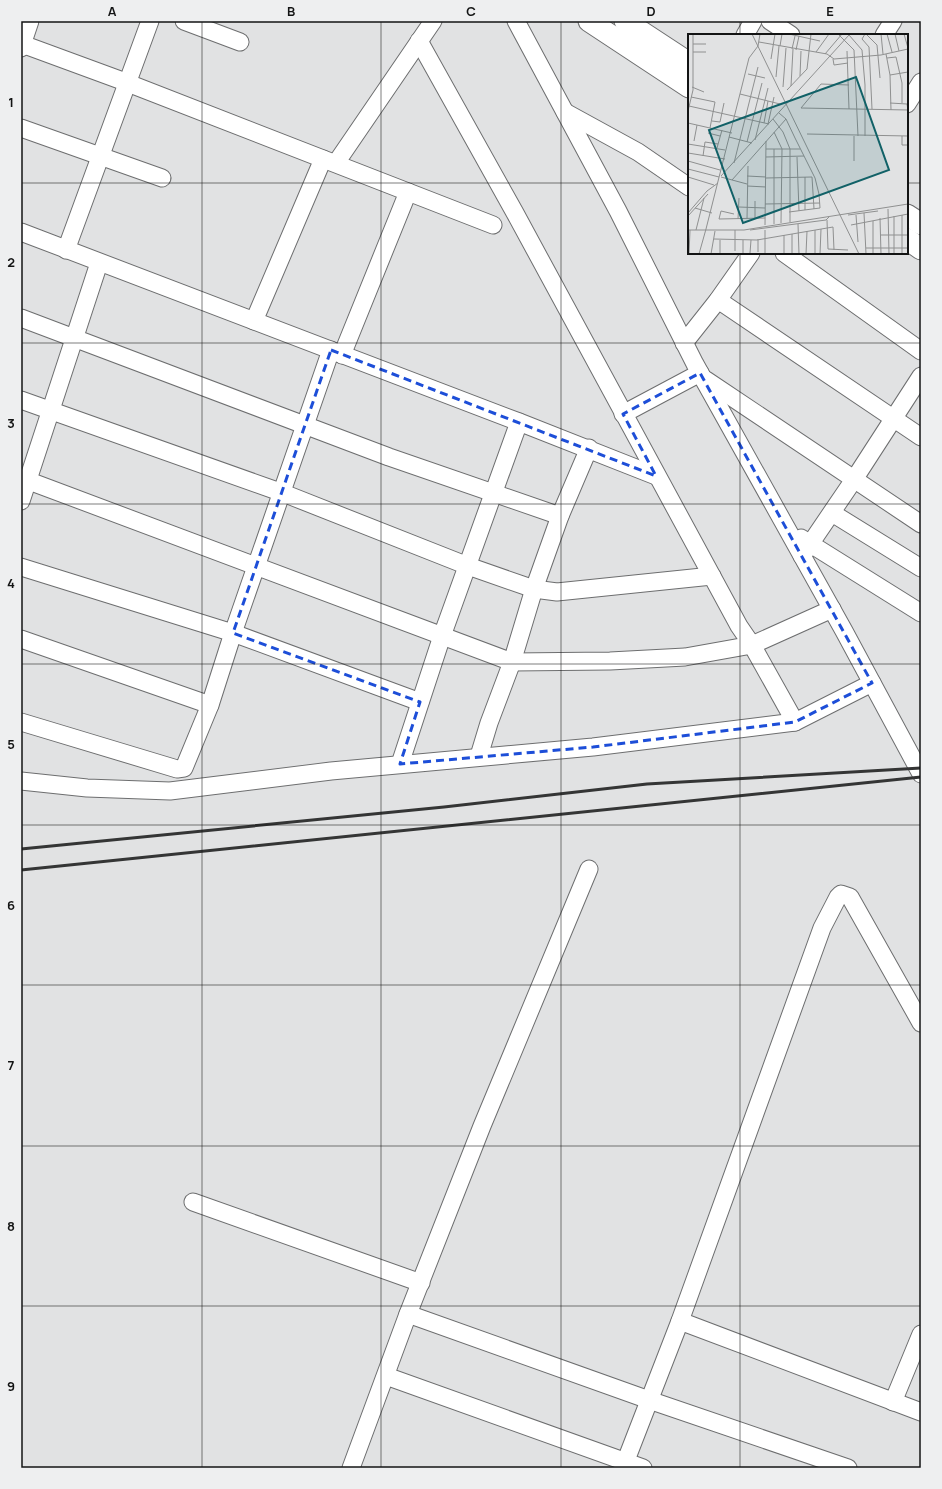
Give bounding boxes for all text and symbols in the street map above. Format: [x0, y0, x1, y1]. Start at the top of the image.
text: A [108, 2, 117, 20]
text: B [287, 2, 295, 20]
text: C [466, 2, 476, 20]
text: D [646, 2, 656, 20]
text: E [826, 2, 834, 20]
inset map [688, 34, 908, 254]
text: 1 [8, 93, 14, 111]
text: 2 [7, 253, 15, 271]
text: 3 [7, 414, 15, 432]
text: 4 [7, 574, 15, 592]
text: 5 [7, 735, 15, 753]
text: 6 [7, 896, 15, 914]
text: 7 [8, 1056, 15, 1074]
text: 8 [7, 1217, 15, 1235]
text: 9 [7, 1377, 15, 1395]

